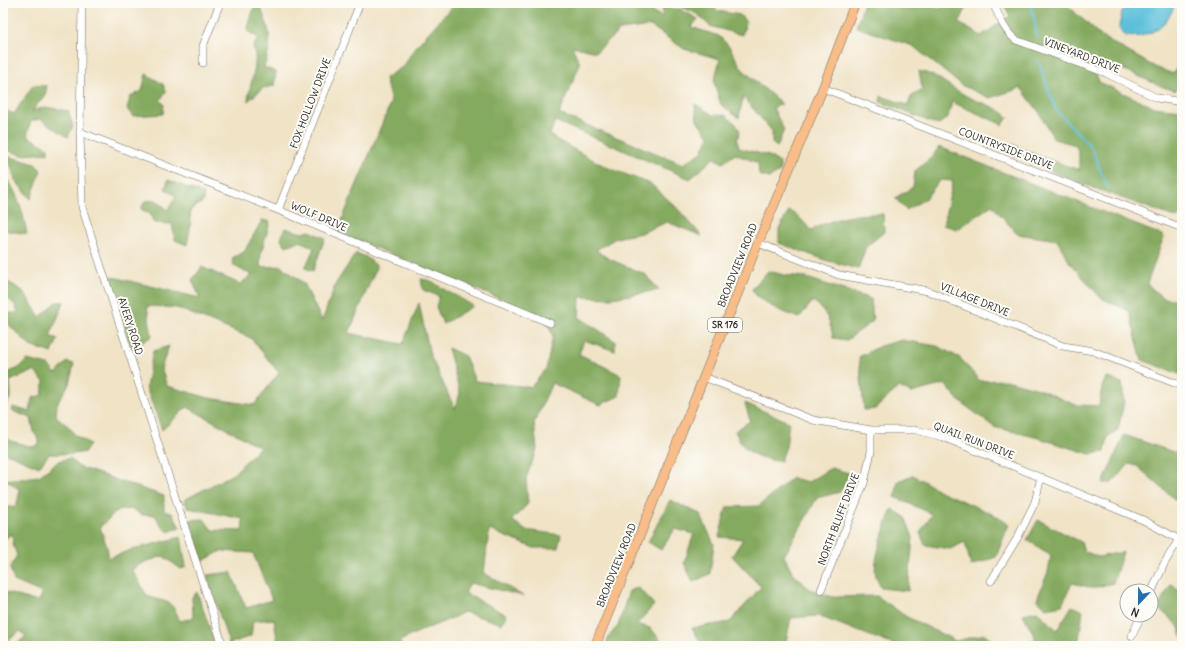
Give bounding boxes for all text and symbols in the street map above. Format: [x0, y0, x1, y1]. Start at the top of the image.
street label: VINEYARD DRIVE [1042, 35, 1122, 76]
street label: FOX HOLLOW DRIVE [287, 56, 334, 150]
street label: COUNTRYSIDE DRIVE [957, 124, 1055, 173]
street label: WOLF DRIVE [289, 199, 349, 234]
street label: BROADVIEW ROAD [715, 221, 760, 309]
street label: VILLAGE DRIVE [938, 280, 1011, 319]
street label: AVERY ROAD [115, 296, 146, 357]
road number: SR 176 [708, 318, 742, 332]
street label: QUAIL RUN DRIVE [932, 419, 1016, 462]
street label: NORTH BLUFF DRIVE [815, 471, 862, 567]
street label: BROADVIEW ROAD [594, 521, 639, 609]
north arrow [1119, 583, 1159, 623]
text: N [1129, 604, 1141, 620]

